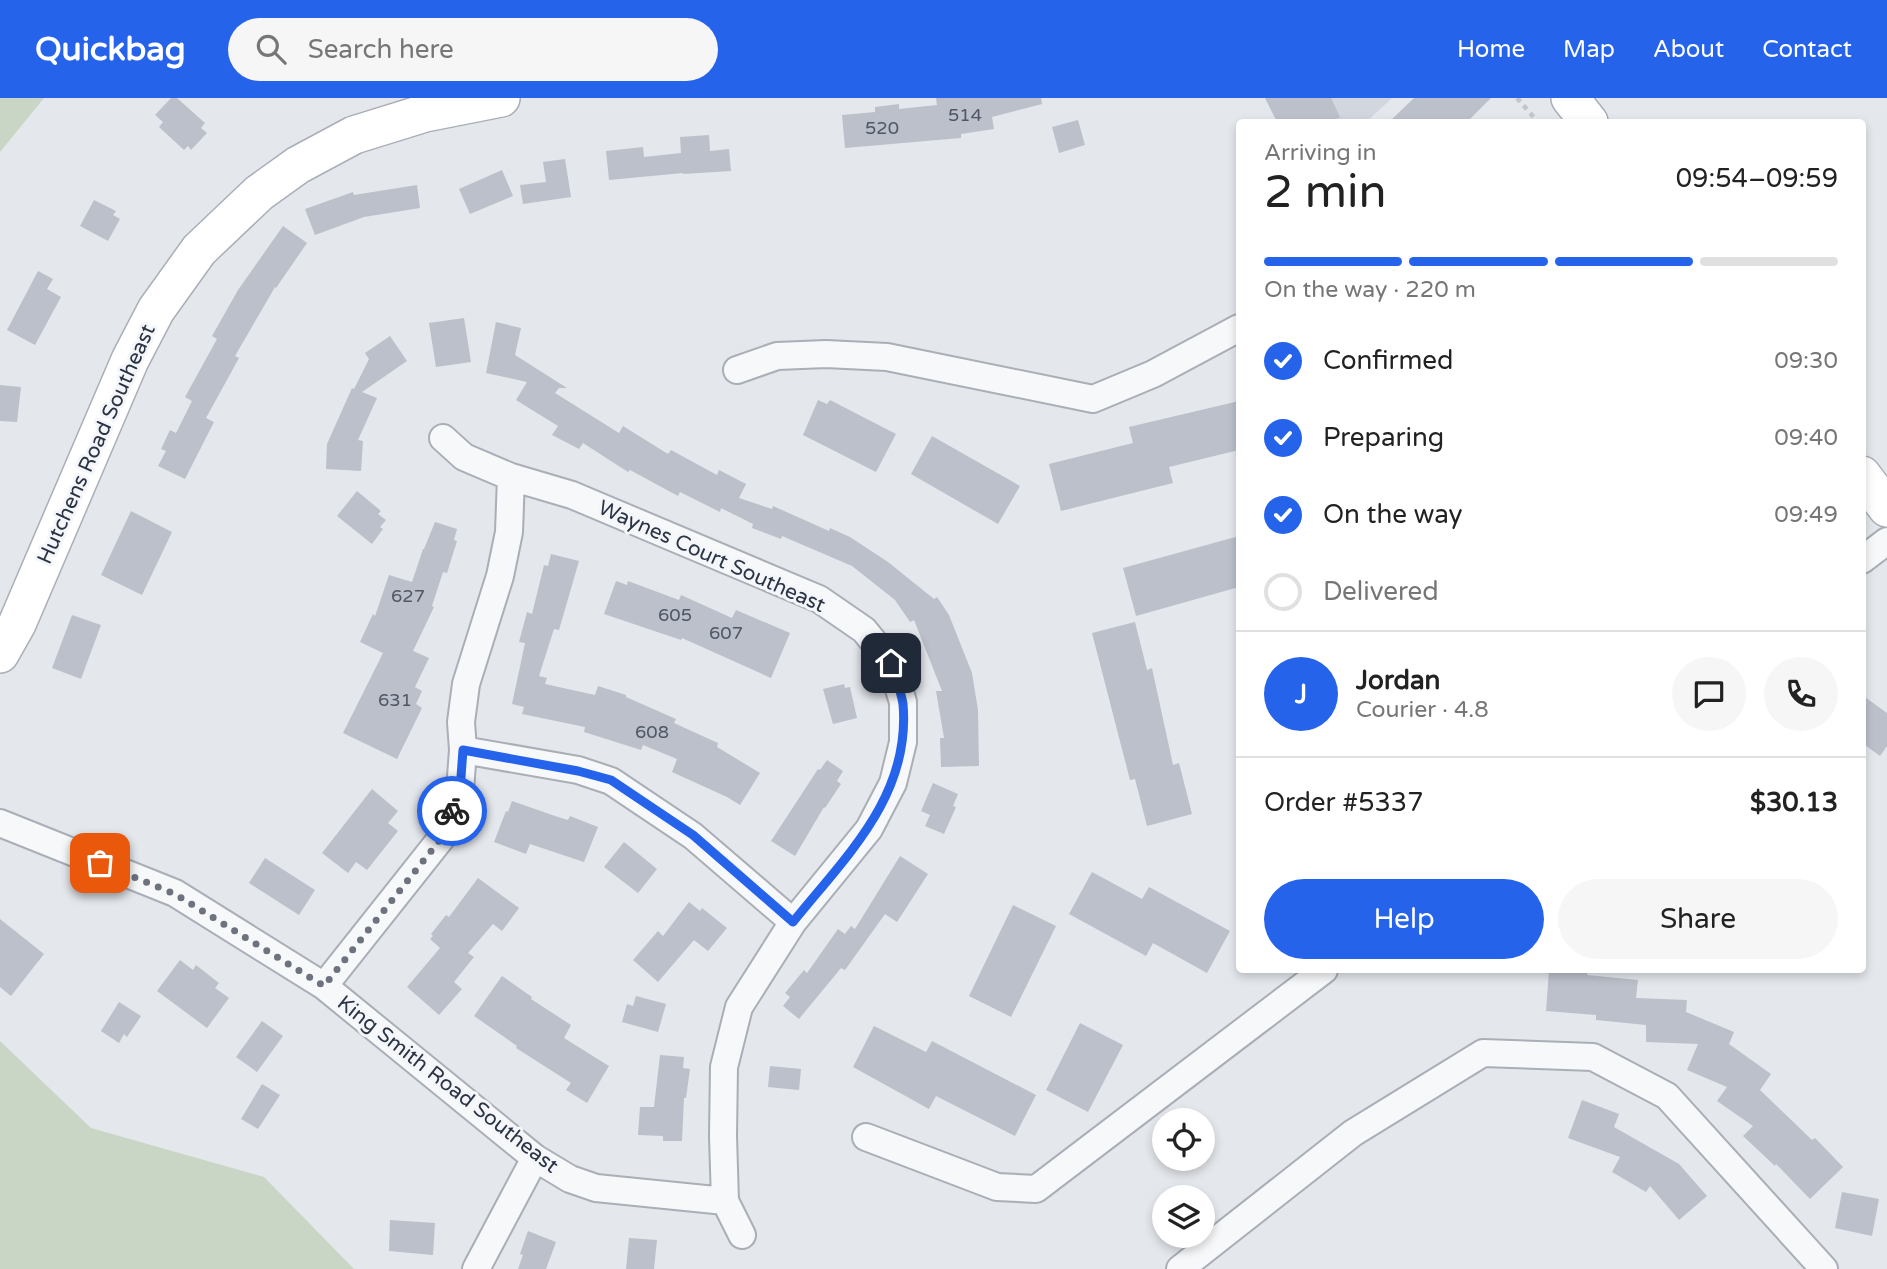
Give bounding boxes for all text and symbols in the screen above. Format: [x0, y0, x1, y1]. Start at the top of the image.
search box [228, 18, 718, 81]
text: Quickbag [35, 30, 186, 69]
icon: search [252, 30, 290, 68]
text: Search here [308, 34, 454, 65]
text: Home [1457, 35, 1525, 64]
text: Map [1563, 35, 1615, 64]
text: About [1653, 35, 1724, 64]
text: Contact [1762, 35, 1852, 64]
house number: 514 [948, 104, 982, 126]
house number: 520 [865, 117, 899, 139]
text: Arriving in [1264, 139, 1377, 167]
text: 09:54–09:59 [1676, 163, 1838, 194]
text: 2 min [1264, 165, 1387, 220]
text: On the way · 220 m [1264, 276, 1476, 304]
street label: Hutchens Road Southeast [32, 321, 161, 568]
icon: check [1264, 342, 1302, 380]
text: Confirmed [1323, 345, 1453, 376]
text: 09:30 [1774, 347, 1838, 375]
icon: check [1264, 419, 1302, 457]
text: Preparing [1323, 422, 1444, 453]
text: 09:40 [1774, 424, 1838, 452]
street label: Waynes Court Southeast [594, 495, 829, 618]
icon: check [1264, 496, 1302, 534]
text: On the way [1323, 499, 1463, 530]
text: 09:49 [1774, 501, 1838, 529]
text: Delivered [1323, 576, 1439, 607]
house number: 627 [391, 585, 425, 607]
house number: 605 [658, 604, 692, 626]
house number: 607 [709, 622, 743, 644]
pin [861, 633, 921, 693]
icon: home [872, 644, 910, 682]
button: chat [1672, 657, 1746, 731]
button: phone [1764, 657, 1838, 731]
text: Jordan [1356, 665, 1440, 696]
text: J [1295, 679, 1307, 710]
house number: 631 [378, 689, 412, 711]
text: Courier · 4.8 [1356, 696, 1489, 724]
house number: 608 [635, 721, 669, 743]
courier [417, 776, 487, 846]
text: Order #5337 [1264, 787, 1424, 818]
text: $30.13 [1750, 787, 1838, 818]
icon: bike [433, 792, 471, 830]
pin [70, 833, 130, 893]
icon: bag [81, 844, 119, 882]
button: Help [1264, 879, 1544, 959]
button: Share [1558, 879, 1838, 959]
street label: King Smith Road Southeast [332, 990, 563, 1178]
map controls [1152, 1108, 1215, 1248]
button: locate [1152, 1108, 1215, 1171]
button: layers [1152, 1185, 1215, 1248]

